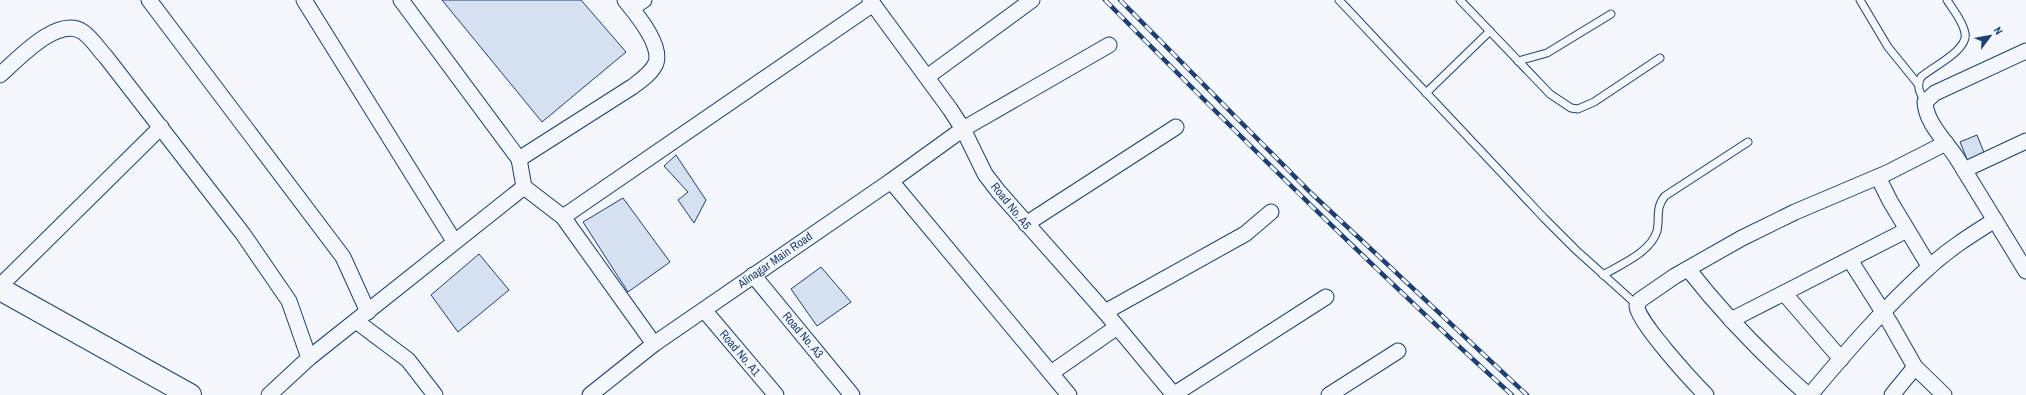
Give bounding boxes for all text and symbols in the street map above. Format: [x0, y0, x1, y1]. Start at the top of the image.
north arrow [1970, 16, 2010, 56]
text: N [1991, 24, 2006, 37]
street label: Road No. A5 [987, 179, 1035, 233]
street label: Alinagar Main Road [734, 228, 815, 292]
street label: Road No. A3 [779, 308, 827, 362]
street label: Road No. A1 [716, 326, 764, 380]

